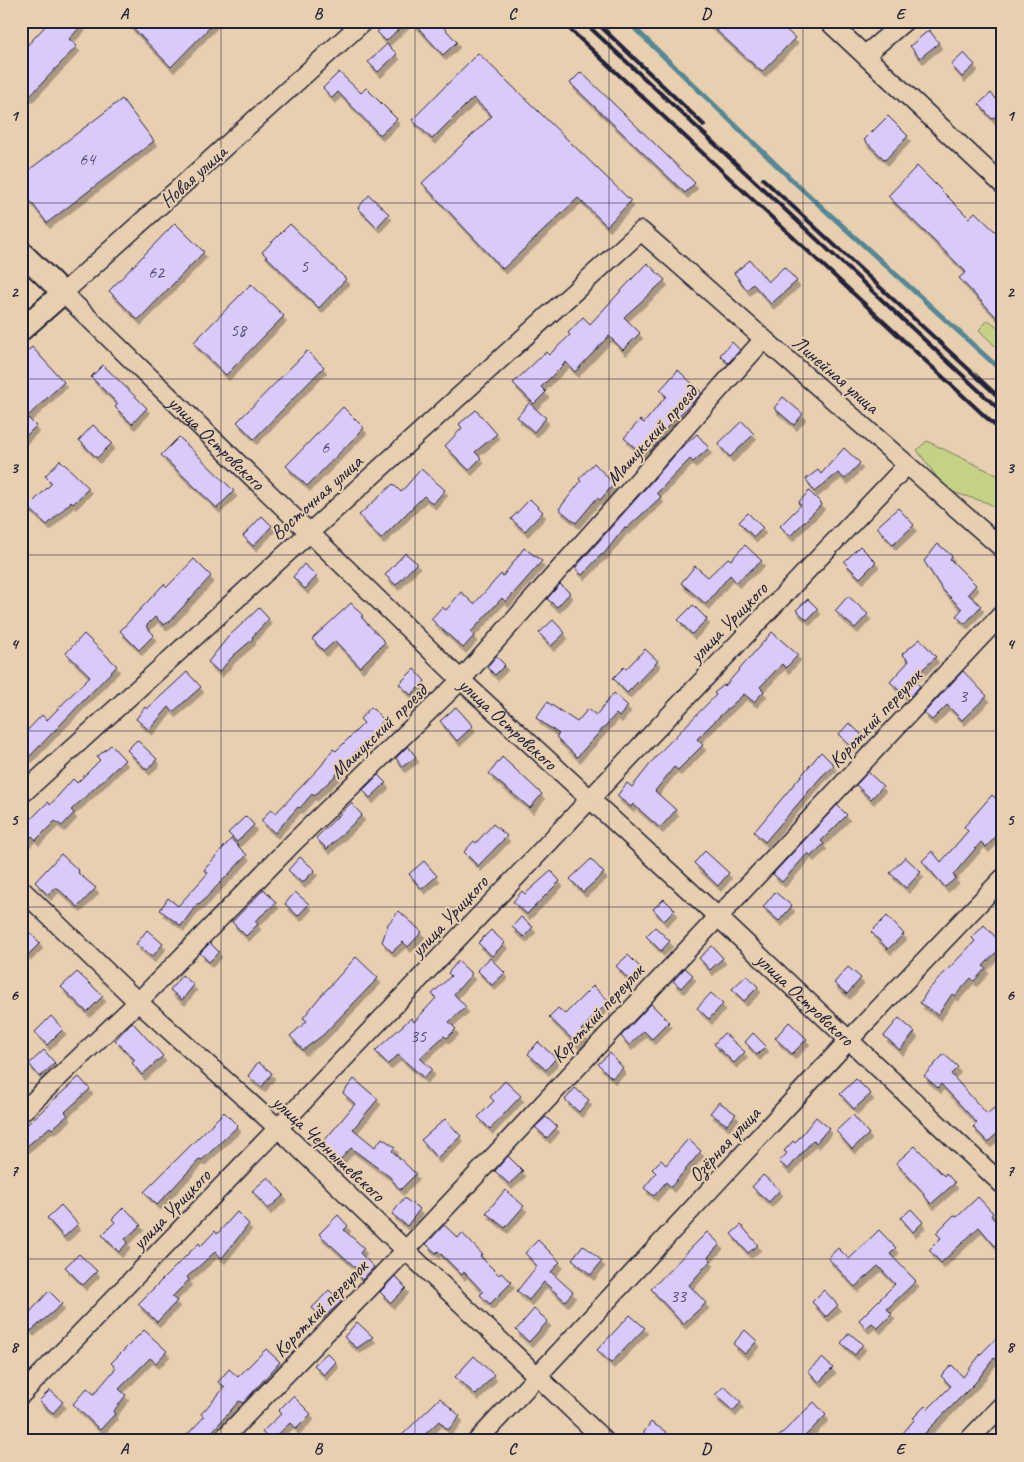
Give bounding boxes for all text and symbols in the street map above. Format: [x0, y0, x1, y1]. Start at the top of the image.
text: A [120, 4, 130, 24]
text: B [314, 4, 324, 24]
text: C [508, 4, 518, 24]
text: D [701, 4, 712, 24]
text: E [896, 4, 907, 24]
text: 1 [10, 106, 19, 126]
text: 1 [1006, 106, 1015, 126]
street label: Новая улица [155, 139, 233, 213]
house number: 64 [79, 148, 97, 170]
house number: 5 [300, 255, 309, 277]
house number: 62 [148, 261, 166, 283]
text: 2 [10, 282, 19, 302]
text: 2 [1006, 282, 1015, 302]
house number: 58 [230, 319, 248, 341]
street label: Линейная улица [787, 330, 886, 420]
street label: Машукский проезд [600, 379, 704, 490]
street label: улица Островского [162, 389, 271, 496]
house number: 6 [321, 436, 330, 458]
street label: Восточная улица [265, 449, 369, 545]
text: 3 [10, 458, 19, 478]
text: 3 [1006, 458, 1015, 478]
street label: улица Урицкого [683, 576, 774, 669]
text: 4 [10, 634, 19, 654]
text: 4 [1006, 634, 1015, 654]
street label: Короткий переулок [823, 663, 929, 773]
street label: улица Островского [453, 671, 563, 776]
street label: Машукский проезд [324, 677, 434, 784]
house number: 3 [959, 685, 969, 707]
text: 5 [11, 810, 20, 830]
text: 5 [1007, 810, 1016, 830]
street label: улица Урицкого [404, 870, 494, 963]
street label: улица Островского [750, 947, 860, 1052]
street label: Короткий переулок [545, 958, 651, 1068]
text: 6 [10, 985, 19, 1005]
text: 6 [1006, 985, 1015, 1005]
house number: 35 [410, 1025, 427, 1047]
street label: улица Чернышевского [266, 1089, 391, 1208]
street label: Озёрная улица [683, 1100, 768, 1188]
text: 7 [10, 1161, 19, 1181]
text: 7 [1006, 1161, 1015, 1181]
street label: улица Урицкого [126, 1163, 217, 1256]
street label: Короткий переулок [268, 1253, 374, 1362]
house number: 33 [670, 1285, 688, 1307]
text: 8 [10, 1337, 19, 1357]
text: 8 [1006, 1337, 1015, 1357]
text: A [120, 1439, 130, 1459]
text: B [314, 1439, 324, 1459]
text: C [508, 1439, 518, 1459]
text: D [701, 1439, 712, 1459]
text: E [896, 1439, 907, 1459]

